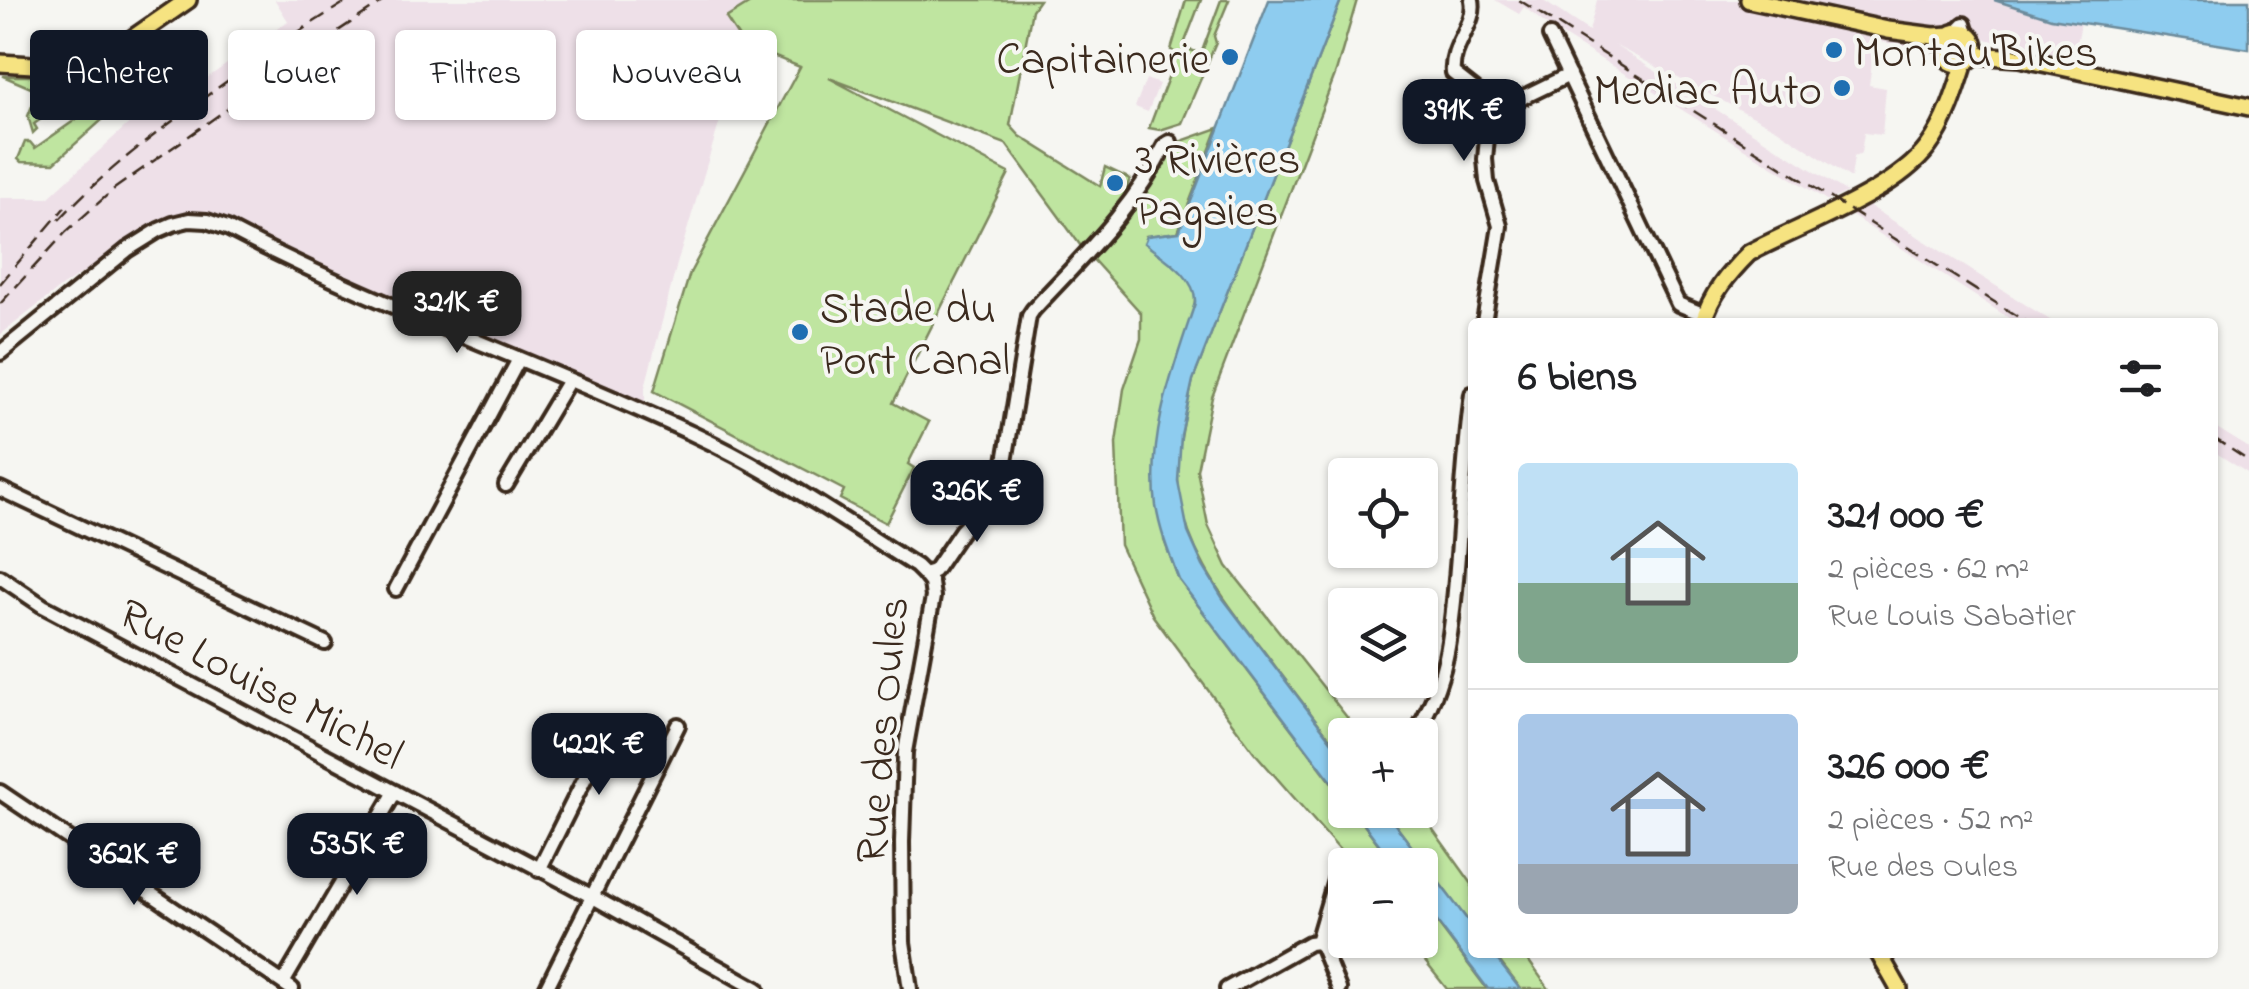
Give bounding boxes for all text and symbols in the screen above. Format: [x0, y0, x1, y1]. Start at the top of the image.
place label: Montau'Bikes [1854, 22, 2098, 88]
place label: Capitainerie [996, 29, 1211, 95]
chip: Acheter [30, 30, 208, 120]
chip: Louer [228, 30, 375, 120]
chip: Filtres [395, 30, 556, 120]
chip: Nouveau [576, 30, 777, 120]
marker: Montau'Bikes [1823, 39, 1845, 61]
marker: Capitainerie [1219, 46, 1241, 68]
place label: Mediac Auto [1594, 60, 1822, 126]
marker: Mediac Auto [1831, 77, 1853, 99]
pin: 391K € [1383, 79, 1545, 164]
text: 391K € [1425, 88, 1503, 135]
place label: 3 Rivières Pagaies [1135, 129, 1300, 248]
marker: 3 Rivières Pagaies [1104, 172, 1126, 194]
pin: 321K € [376, 271, 538, 356]
place label: Stade du Port Canal [820, 278, 1010, 396]
text: 321K € [414, 280, 500, 327]
marker: Stade du Port Canal [789, 321, 811, 343]
text: 6 biens [1518, 348, 1638, 409]
icon: filters [2113, 351, 2168, 406]
map controls [1328, 458, 1438, 958]
button: locate [1328, 458, 1438, 568]
pin: 326K € [896, 460, 1058, 545]
text: 326K € [932, 469, 1022, 516]
text: 321 000 € [1828, 486, 1984, 547]
icon: home [1598, 503, 1718, 623]
text: 2 pièces · 62 m² [1828, 547, 2029, 594]
street label: Rue Louise Michel [105, 583, 414, 789]
button: layers [1328, 588, 1438, 698]
street label: Rue des Oules [840, 594, 930, 866]
text: Rue Louis Sabatier [1828, 594, 2076, 641]
pin: 422K € [518, 713, 680, 798]
button: + [1328, 718, 1438, 828]
text: 422K € [554, 722, 644, 769]
text: 326 000 € [1828, 737, 1989, 798]
icon: home [1598, 754, 1718, 874]
text: 2 pièces · 52 m² [1828, 798, 2034, 845]
pin: 535K € [276, 813, 438, 898]
text: 535K € [309, 822, 405, 869]
pin: 362K € [53, 823, 215, 908]
text: 362K € [89, 832, 179, 879]
text: Rue des Oules [1828, 845, 2018, 892]
button: − [1328, 848, 1438, 958]

